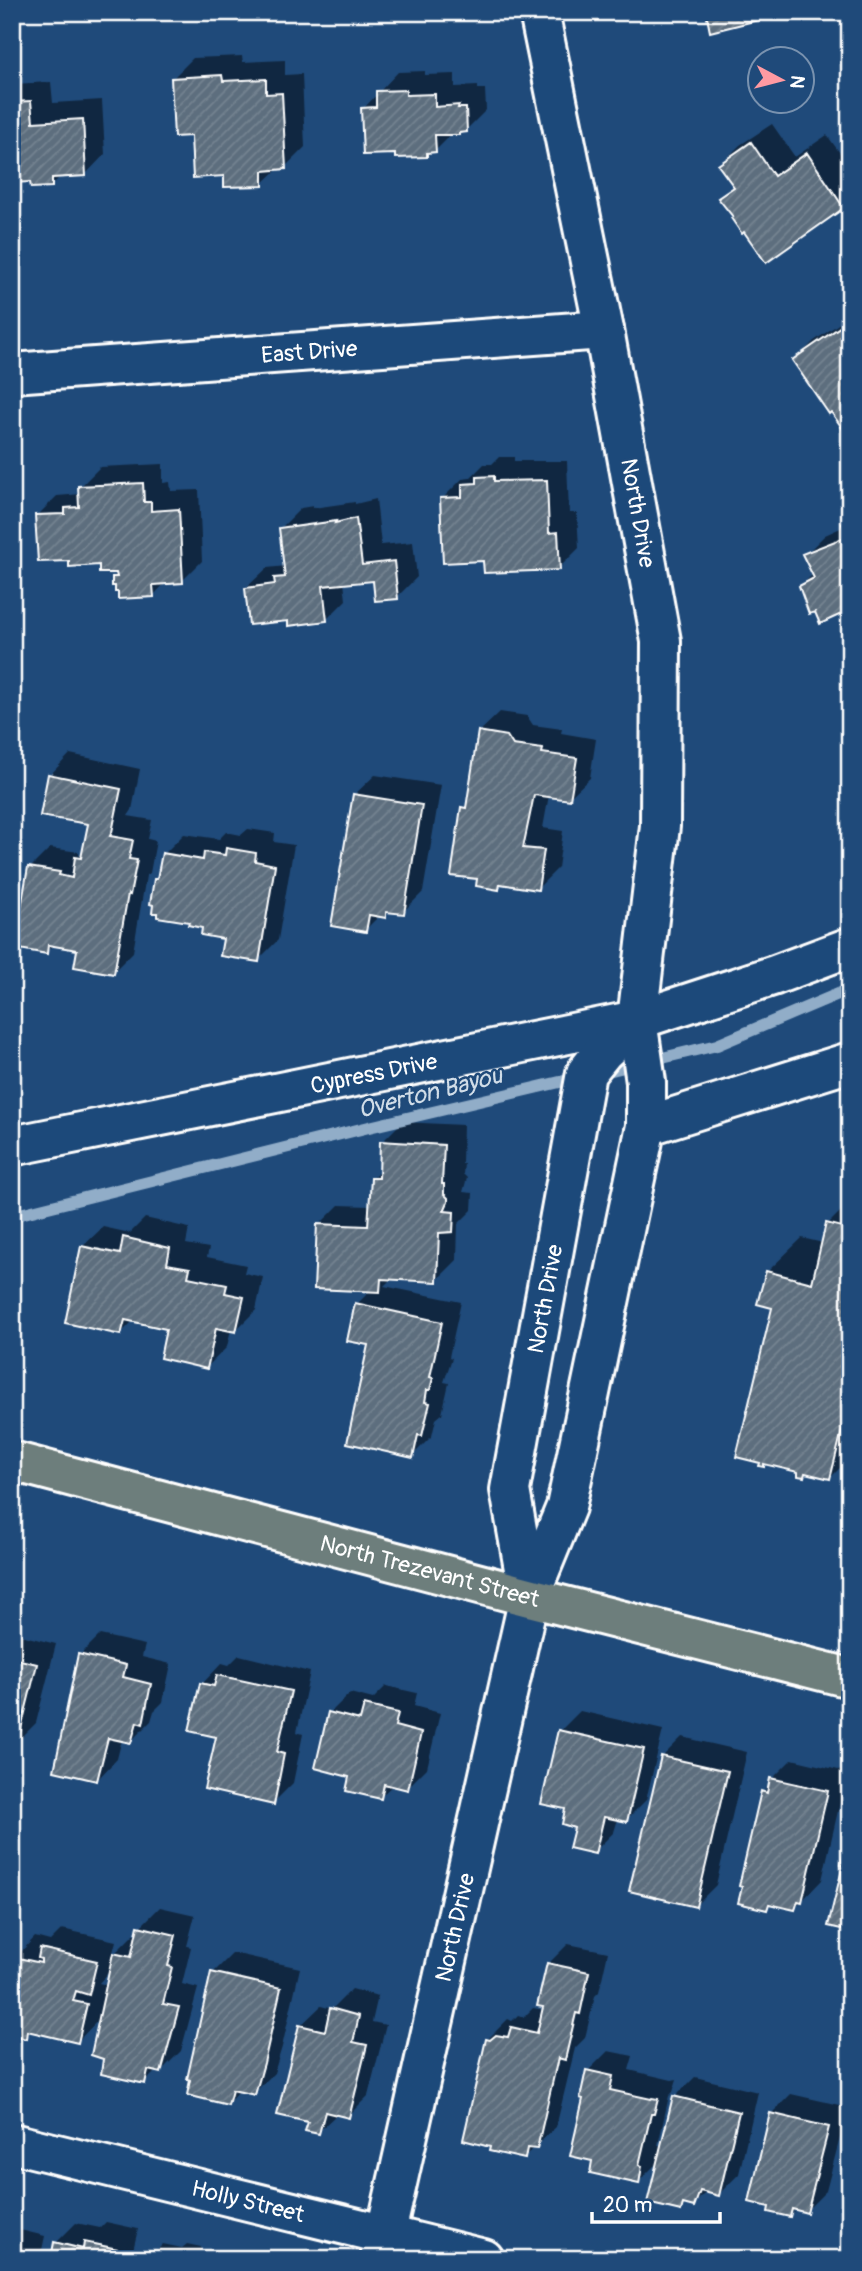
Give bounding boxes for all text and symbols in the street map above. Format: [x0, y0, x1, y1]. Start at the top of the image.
north arrow [746, 46, 816, 116]
text: N [784, 74, 810, 90]
street label: East Drive [260, 333, 359, 369]
street label: North Drive [614, 456, 662, 570]
street label: Cypress Drive [308, 1046, 440, 1100]
water label: Overton Bayou [355, 1061, 507, 1125]
street label: North Drive [521, 1241, 569, 1356]
street label: North Trezevant Street [317, 1528, 543, 1614]
street label: North Drive [428, 1870, 481, 1984]
street label: Holly Street [189, 2173, 308, 2229]
scale bar [592, 2180, 720, 2224]
text: 20 m [603, 2192, 652, 2219]

